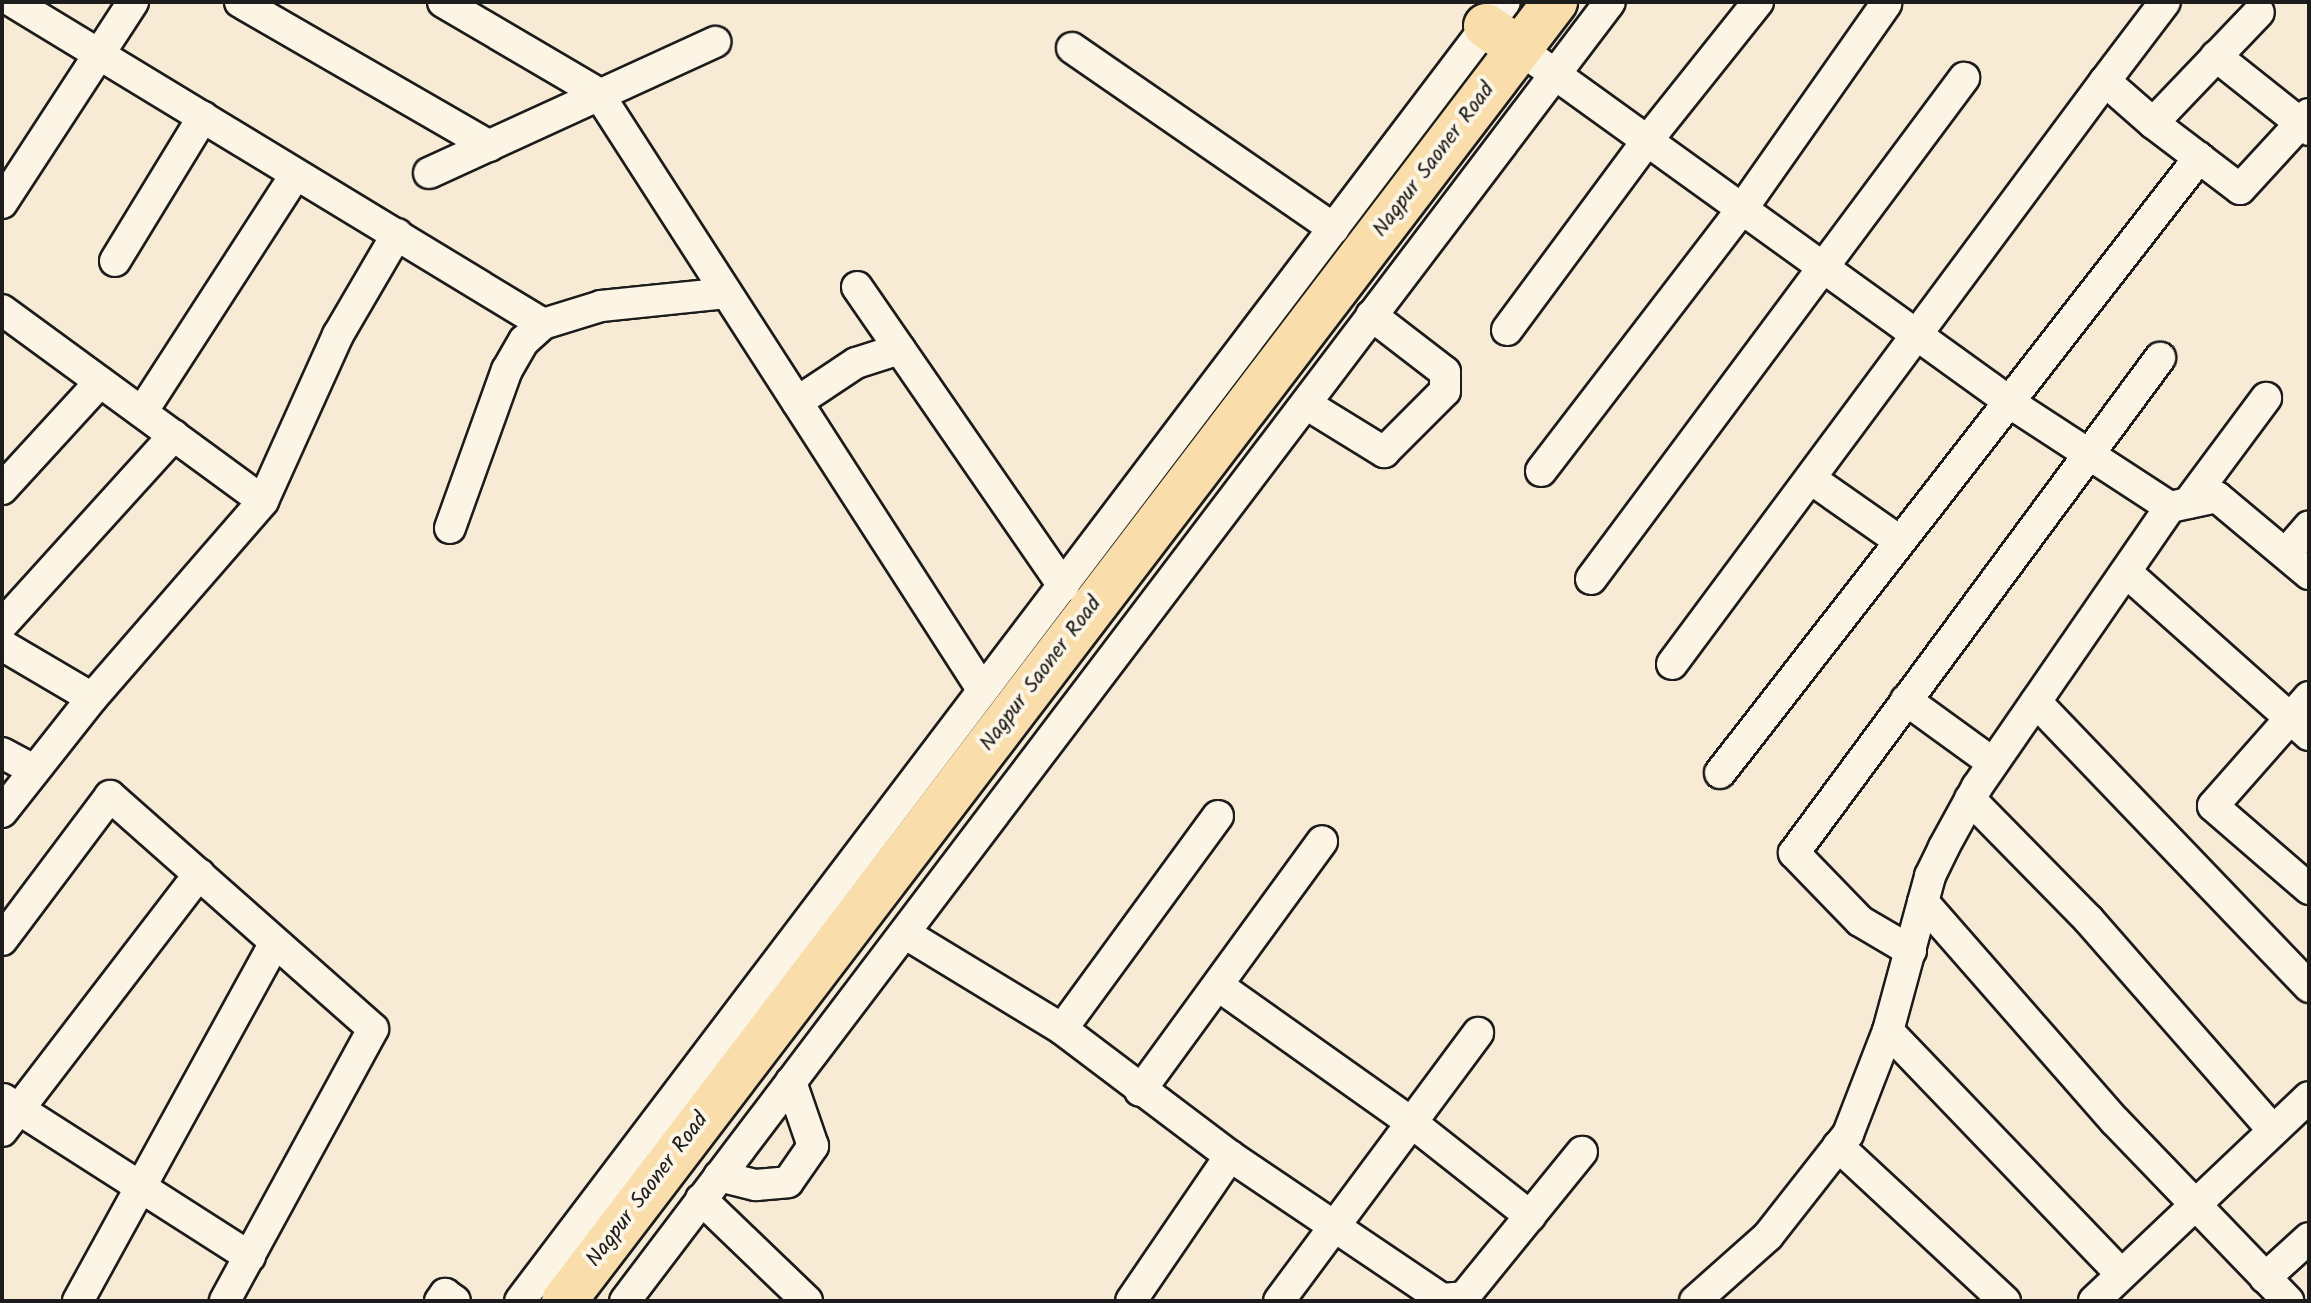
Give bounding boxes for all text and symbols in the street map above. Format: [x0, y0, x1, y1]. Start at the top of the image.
street label: Nagpur Saoner Road [1367, 78, 1501, 242]
street label: Nagpur Saoner Road [974, 592, 1108, 756]
street label: Nagpur Saoner Road [581, 1108, 715, 1272]

